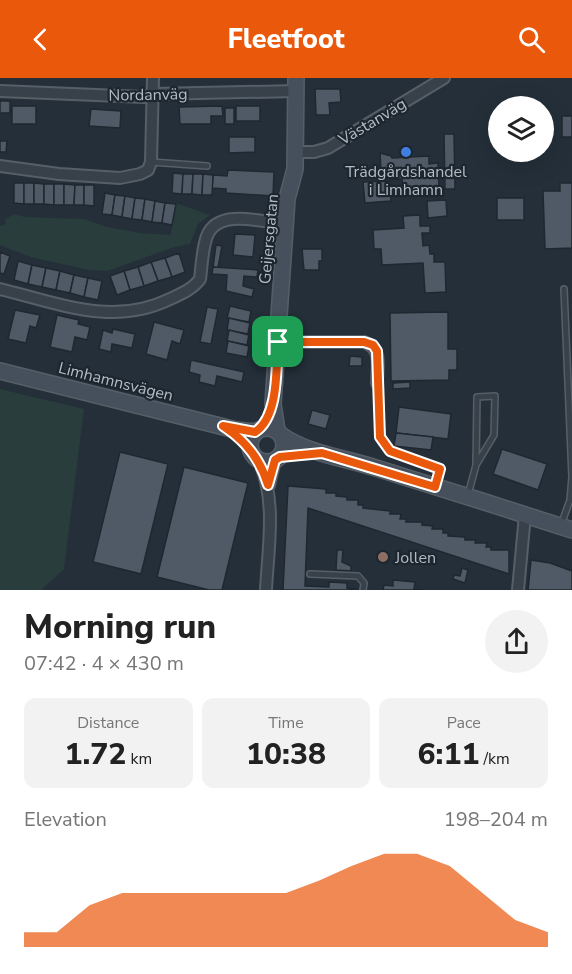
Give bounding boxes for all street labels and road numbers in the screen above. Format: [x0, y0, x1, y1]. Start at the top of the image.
street label: Nordanväg [108, 83, 188, 107]
street label: Västanväg [334, 93, 410, 151]
street label: Geijersgatan [254, 193, 284, 285]
street label: Limhamnsvägen [56, 357, 175, 407]

